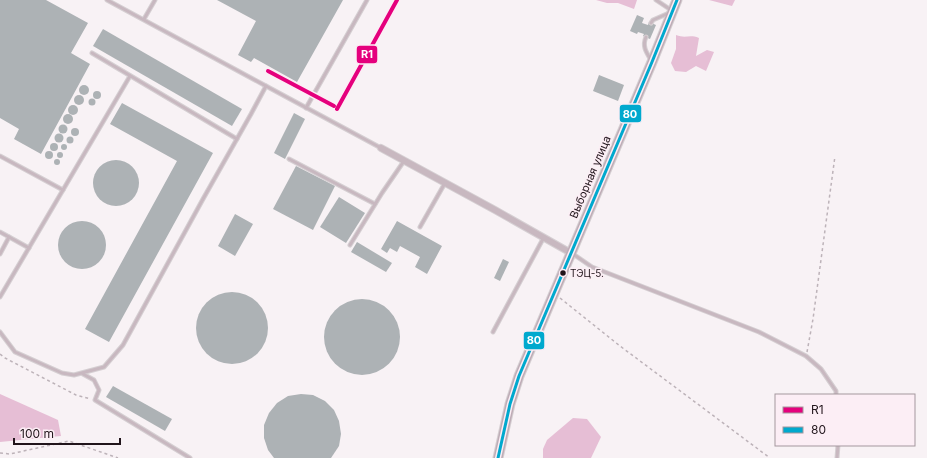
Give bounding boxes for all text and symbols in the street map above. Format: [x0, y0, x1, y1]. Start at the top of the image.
line badge: R1 [356, 45, 378, 64]
text: R1 [361, 47, 373, 61]
line badge: 80 [619, 104, 642, 123]
text: 80 [623, 107, 637, 121]
street label: Выборная улица [566, 134, 614, 220]
place label: ТЭЦ-5. [570, 267, 604, 279]
marker: ТЭЦ-5. [558, 268, 568, 278]
line badge: 80 [523, 331, 545, 350]
text: 80 [527, 333, 541, 347]
legend [775, 394, 915, 446]
text: R1 [811, 402, 824, 417]
scale bar [14, 420, 120, 446]
text: 80 [811, 422, 826, 437]
text: 100 m [20, 426, 54, 441]

